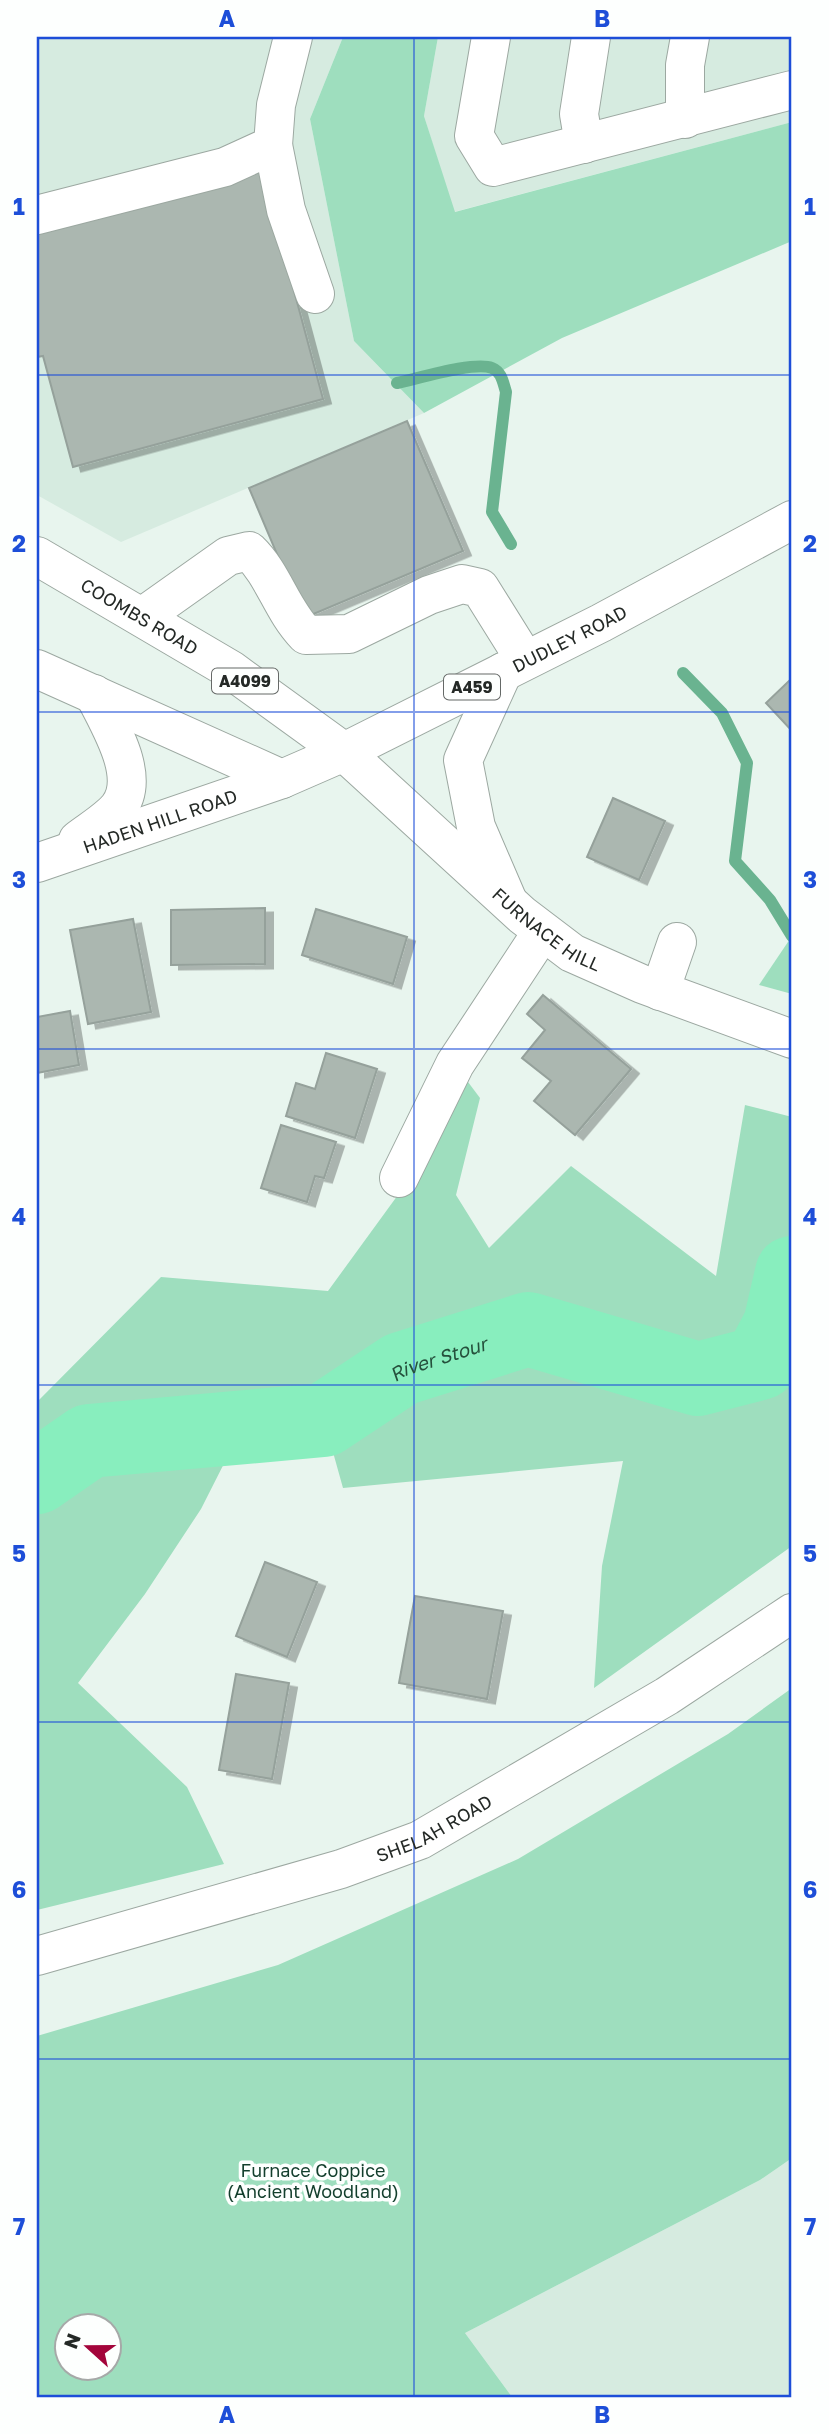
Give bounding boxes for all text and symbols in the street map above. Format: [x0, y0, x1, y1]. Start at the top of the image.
text: A [219, 4, 236, 32]
text: B [594, 4, 610, 32]
text: 1 [13, 192, 25, 220]
text: 1 [804, 192, 816, 220]
text: 2 [12, 529, 26, 557]
text: 2 [803, 529, 817, 557]
street label: COOMBS ROAD [77, 573, 202, 659]
street label: DUDLEY ROAD [508, 600, 631, 677]
road number: A4099 [212, 668, 278, 694]
road number: A459 [444, 674, 500, 700]
street label: HADEN HILL ROAD [80, 784, 240, 857]
text: 3 [12, 865, 26, 893]
text: 3 [803, 865, 817, 893]
street label: FURNACE HILL [488, 883, 604, 975]
text: 4 [12, 1202, 26, 1230]
text: 4 [803, 1202, 817, 1230]
water label: River Stour [385, 1330, 492, 1385]
text: 5 [12, 1539, 26, 1567]
text: 5 [803, 1539, 817, 1567]
street label: SHELAH ROAD [373, 1790, 496, 1866]
text: 6 [12, 1875, 26, 1903]
text: 6 [803, 1875, 817, 1903]
park label: Furnace Coppice (Ancient Woodland) [227, 2159, 399, 2202]
text: 7 [13, 2212, 25, 2240]
text: 7 [804, 2212, 816, 2240]
north arrow [52, 2312, 122, 2382]
text: N [58, 2330, 85, 2352]
text: A [219, 2400, 236, 2428]
text: B [594, 2400, 610, 2428]

